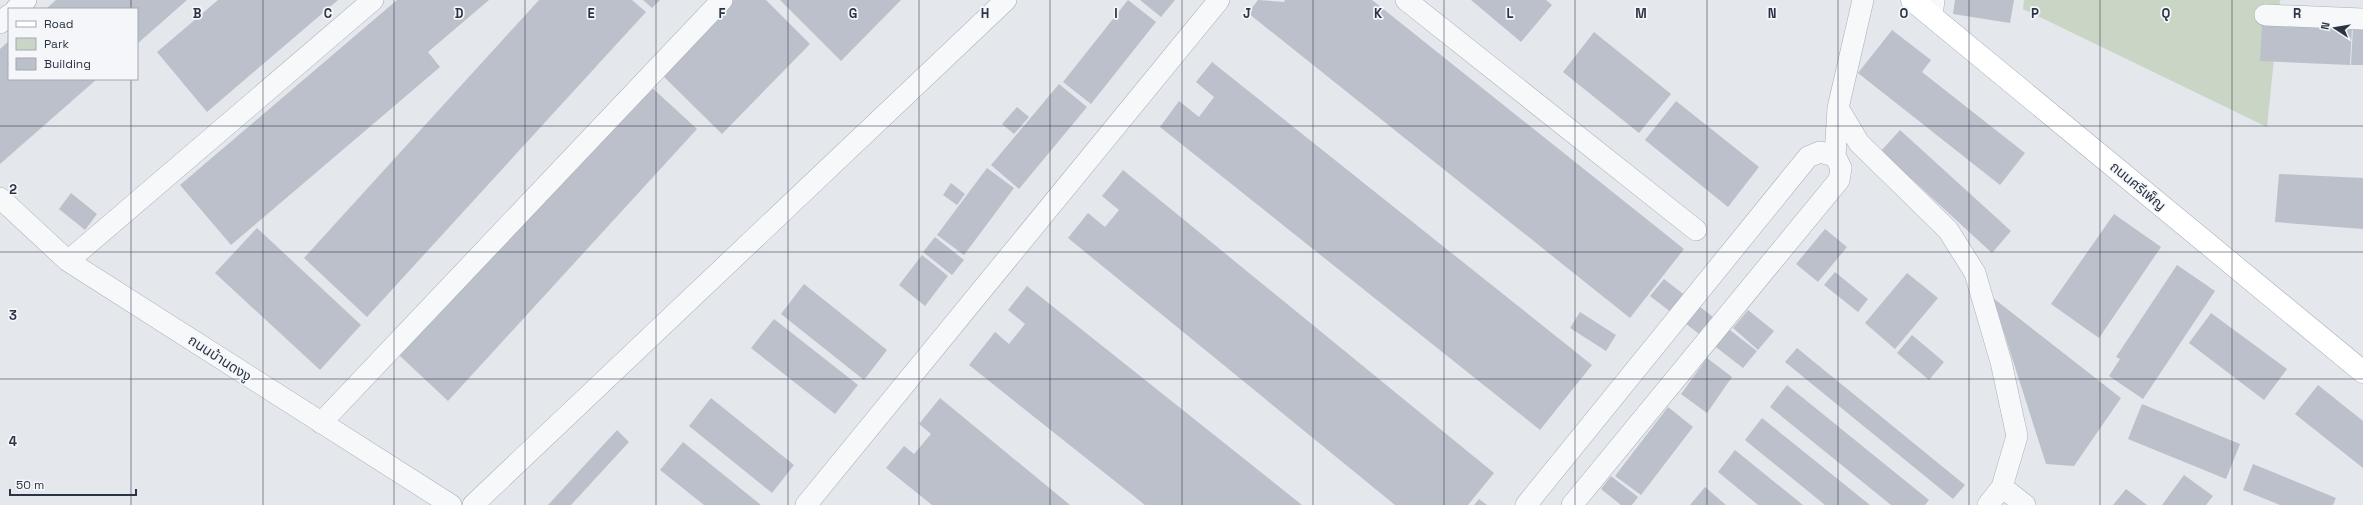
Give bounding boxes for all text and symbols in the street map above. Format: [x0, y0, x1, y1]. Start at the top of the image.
text: B [193, 5, 202, 22]
text: C [324, 5, 332, 22]
text: D [455, 5, 464, 22]
text: E [587, 5, 595, 22]
text: F [719, 5, 726, 22]
text: G [849, 5, 857, 22]
text: H [981, 5, 989, 22]
text: I [1114, 5, 1118, 22]
text: J [1243, 5, 1251, 22]
text: K [1374, 5, 1383, 22]
text: L [1506, 5, 1514, 22]
text: M [1635, 5, 1647, 22]
text: N [1768, 5, 1776, 22]
text: O [1900, 5, 1909, 22]
text: P [2031, 5, 2039, 22]
text: Q [2162, 5, 2171, 22]
text: R [2293, 5, 2301, 22]
legend [8, 8, 138, 80]
north arrow [2315, 8, 2355, 48]
text: Road [44, 16, 73, 32]
text: N [2318, 21, 2333, 31]
text: Park [44, 36, 69, 52]
text: Building [44, 56, 91, 72]
street label: ถนนศรีเพ็ญ [2106, 157, 2170, 215]
text: 2 [9, 181, 17, 198]
text: 3 [9, 307, 17, 324]
street label: ถนนบ้านดงงู [185, 331, 255, 385]
text: 4 [9, 433, 17, 450]
scale bar [10, 471, 136, 497]
text: 50 m [16, 477, 44, 493]

